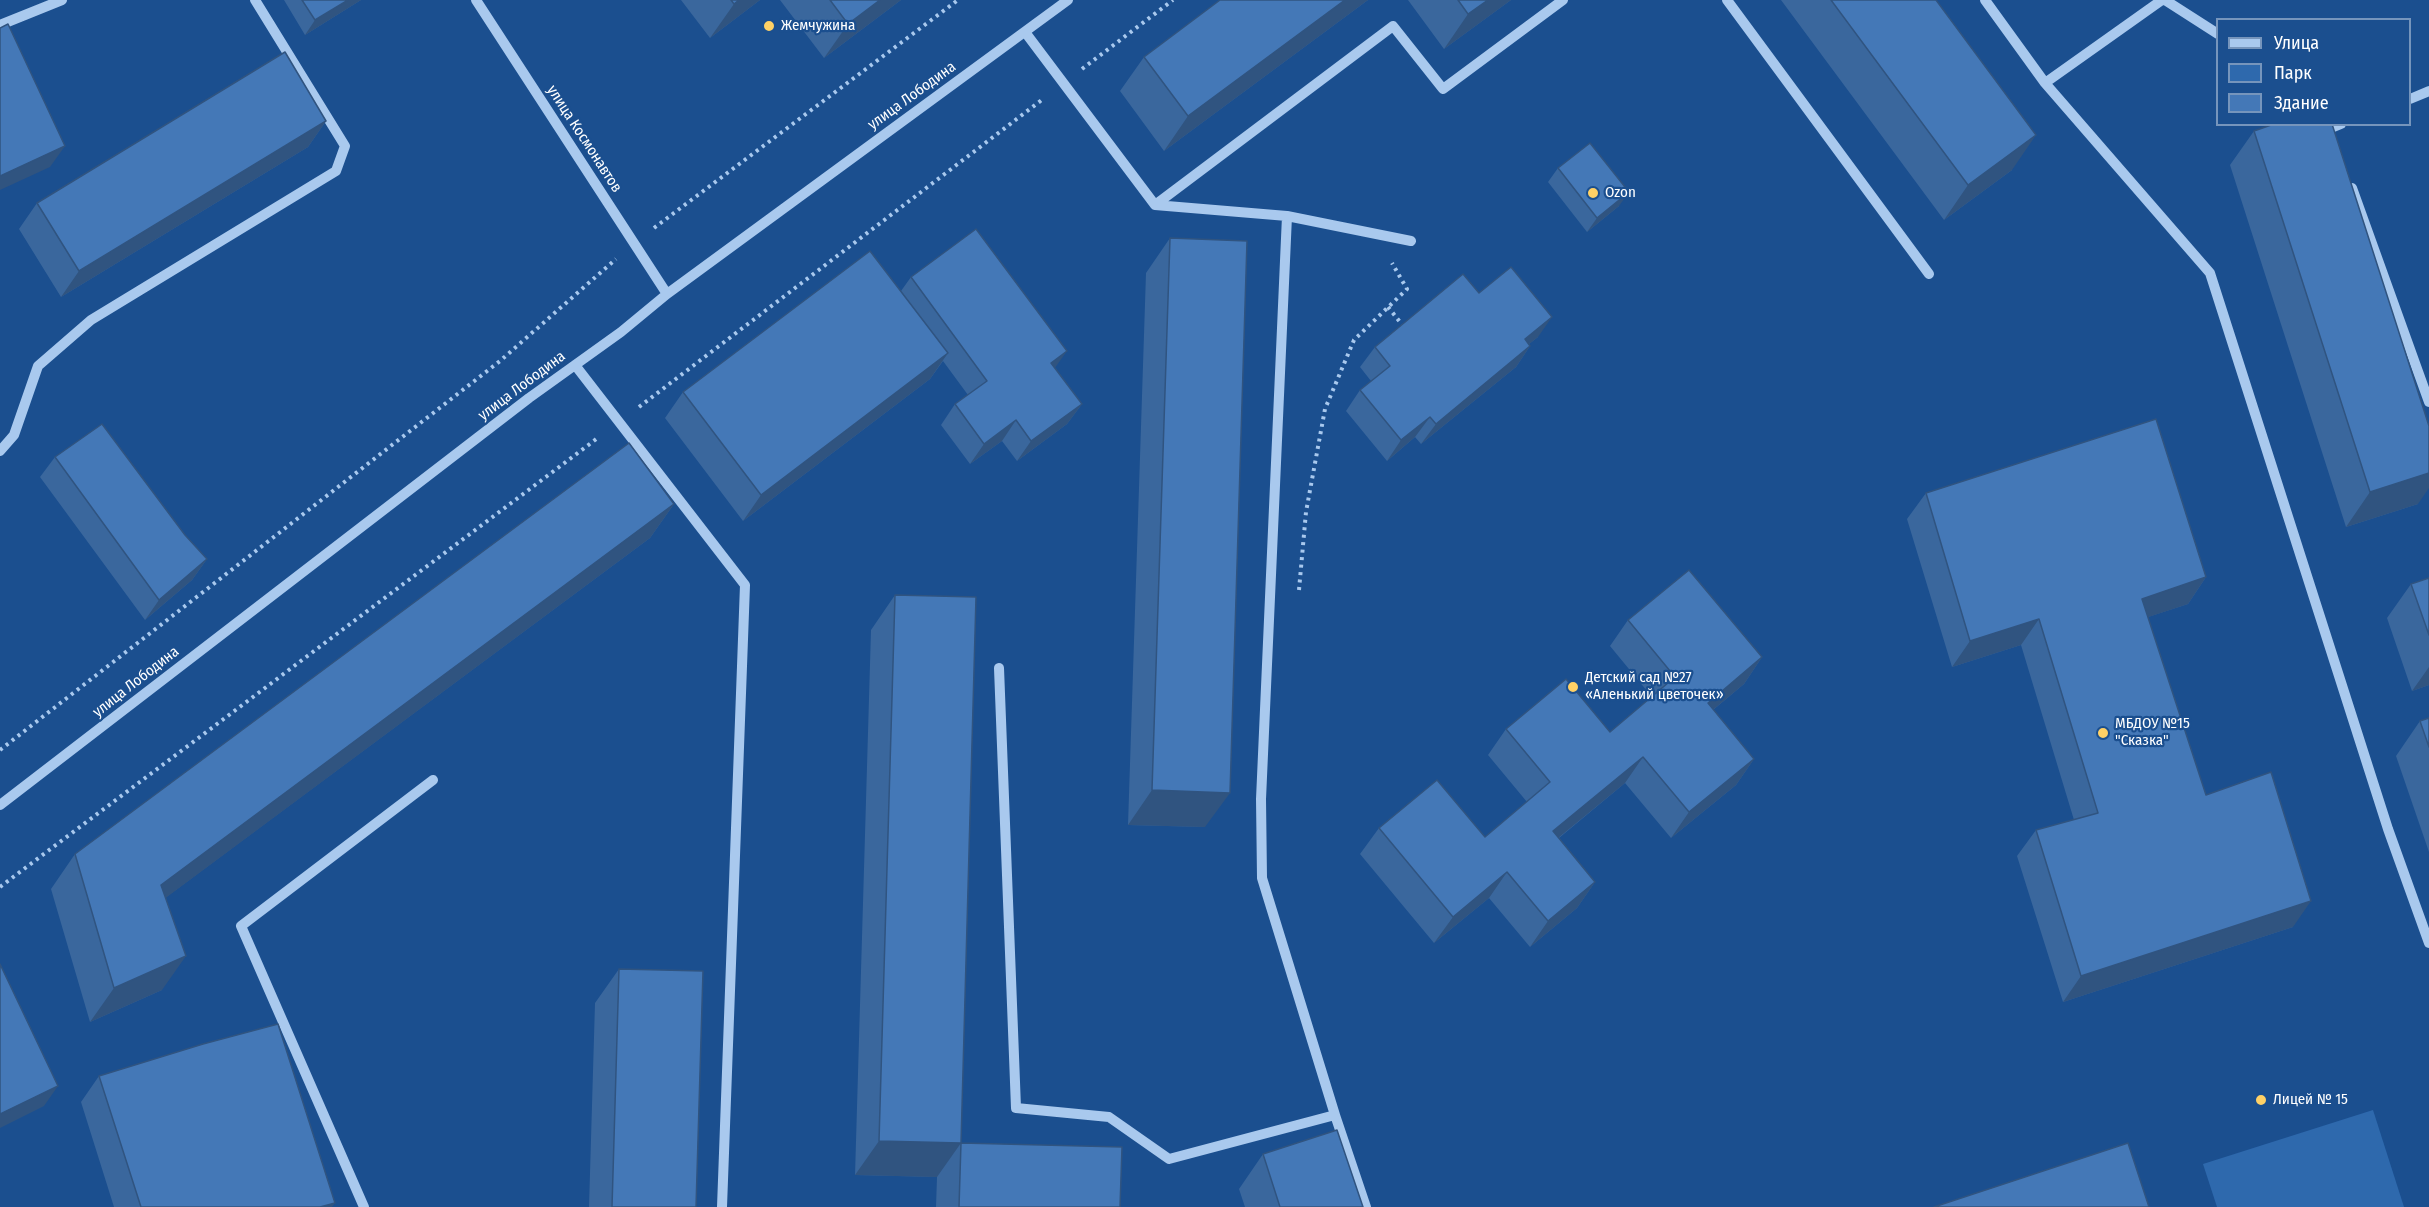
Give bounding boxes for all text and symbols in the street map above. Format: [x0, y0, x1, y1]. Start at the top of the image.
place label: Жемчужина [781, 17, 855, 35]
legend [2216, 18, 2411, 126]
marker: Жемчужина [762, 19, 776, 33]
text: Улица [2274, 32, 2319, 54]
street label: улица Лободина [865, 58, 959, 134]
text: Парк [2274, 62, 2312, 84]
street label: улица Космонавтов [543, 82, 625, 196]
text: Здание [2274, 92, 2329, 114]
place label: Ozon [1605, 184, 1636, 202]
marker: Ozon [1586, 186, 1600, 200]
street label: улица Лободина [475, 347, 569, 425]
street label: улица Лободина [89, 643, 183, 721]
place label: Детский сад №27 «Аленький цветочек» [1585, 669, 1724, 704]
marker: Детский сад №27 «Аленький цветочек» [1566, 680, 1580, 694]
place label: МБДОУ №15 "Сказка" [2115, 715, 2190, 750]
marker: МБДОУ №15 "Сказка" [2096, 726, 2110, 740]
place label: Лицей № 15 [2273, 1091, 2348, 1109]
marker: Лицей № 15 [2254, 1093, 2268, 1107]

